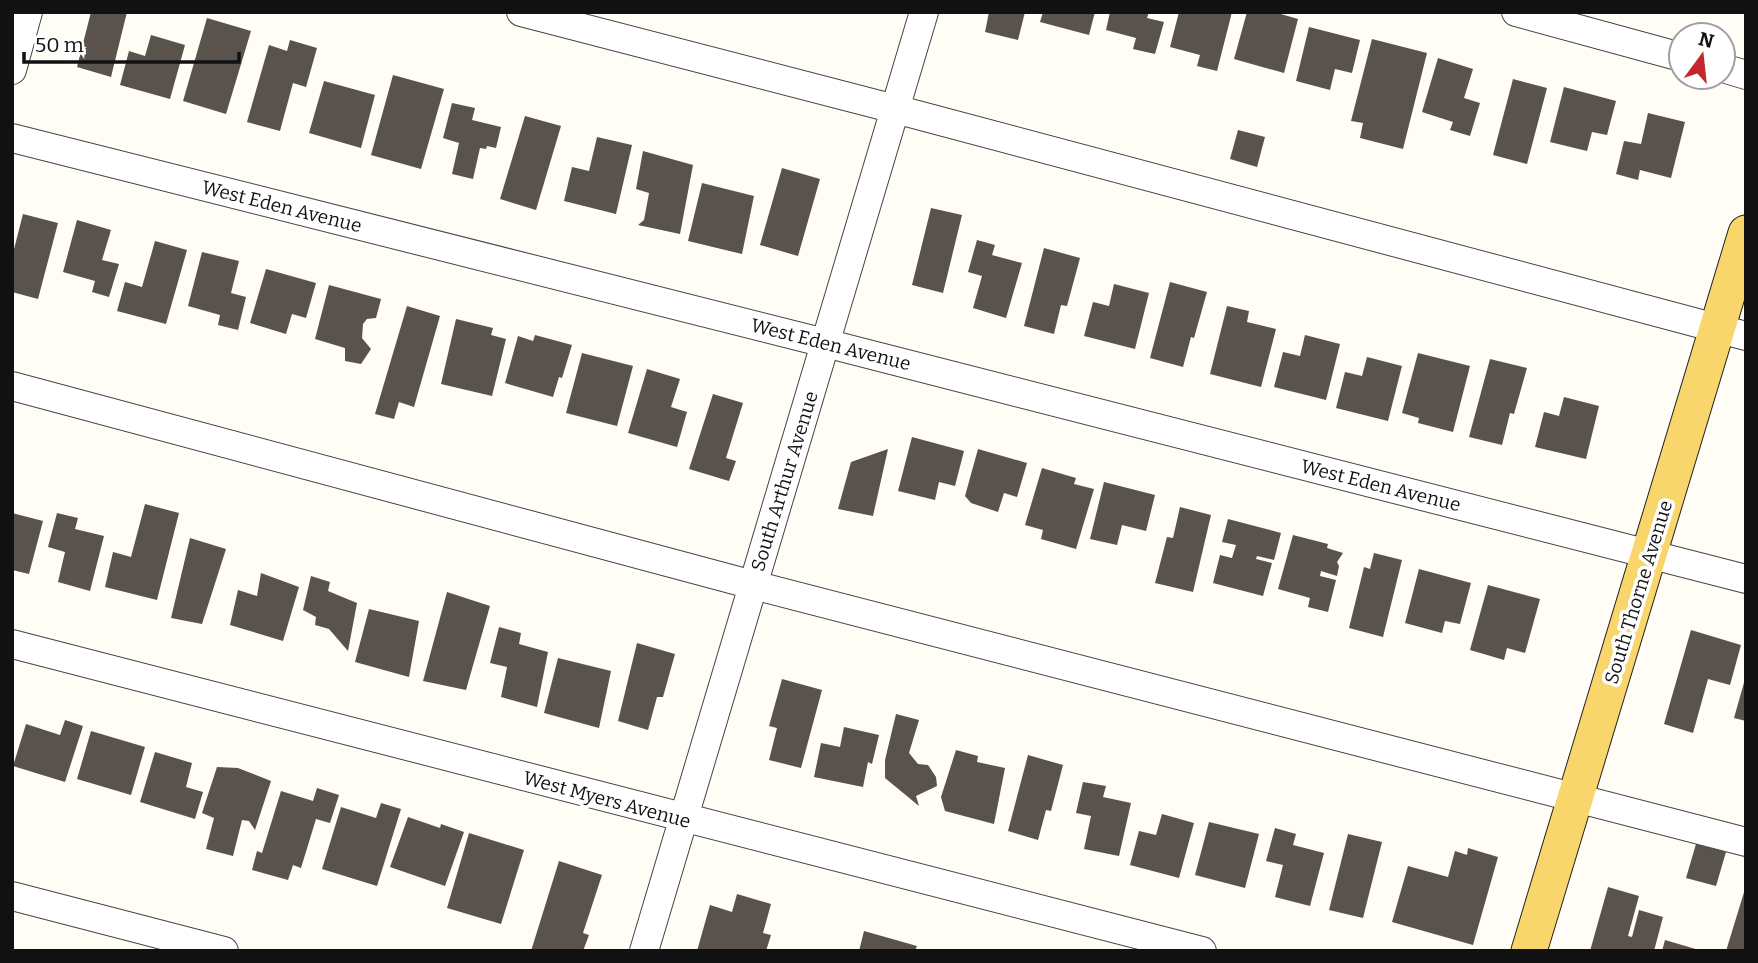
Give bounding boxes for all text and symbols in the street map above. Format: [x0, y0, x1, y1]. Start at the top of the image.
scale bar [24, 21, 240, 65]
north arrow [1667, 21, 1737, 91]
text: N [1696, 27, 1717, 53]
text: 50 m [35, 32, 84, 58]
street label: West Eden Avenue [200, 175, 364, 237]
street label: West Eden Avenue [749, 313, 913, 375]
street label: South Arthur Avenue [746, 388, 823, 574]
street label: West Eden Avenue [1299, 454, 1463, 516]
street label: South Thorne Avenue [1600, 497, 1677, 687]
street label: West Myers Avenue [521, 766, 693, 833]

